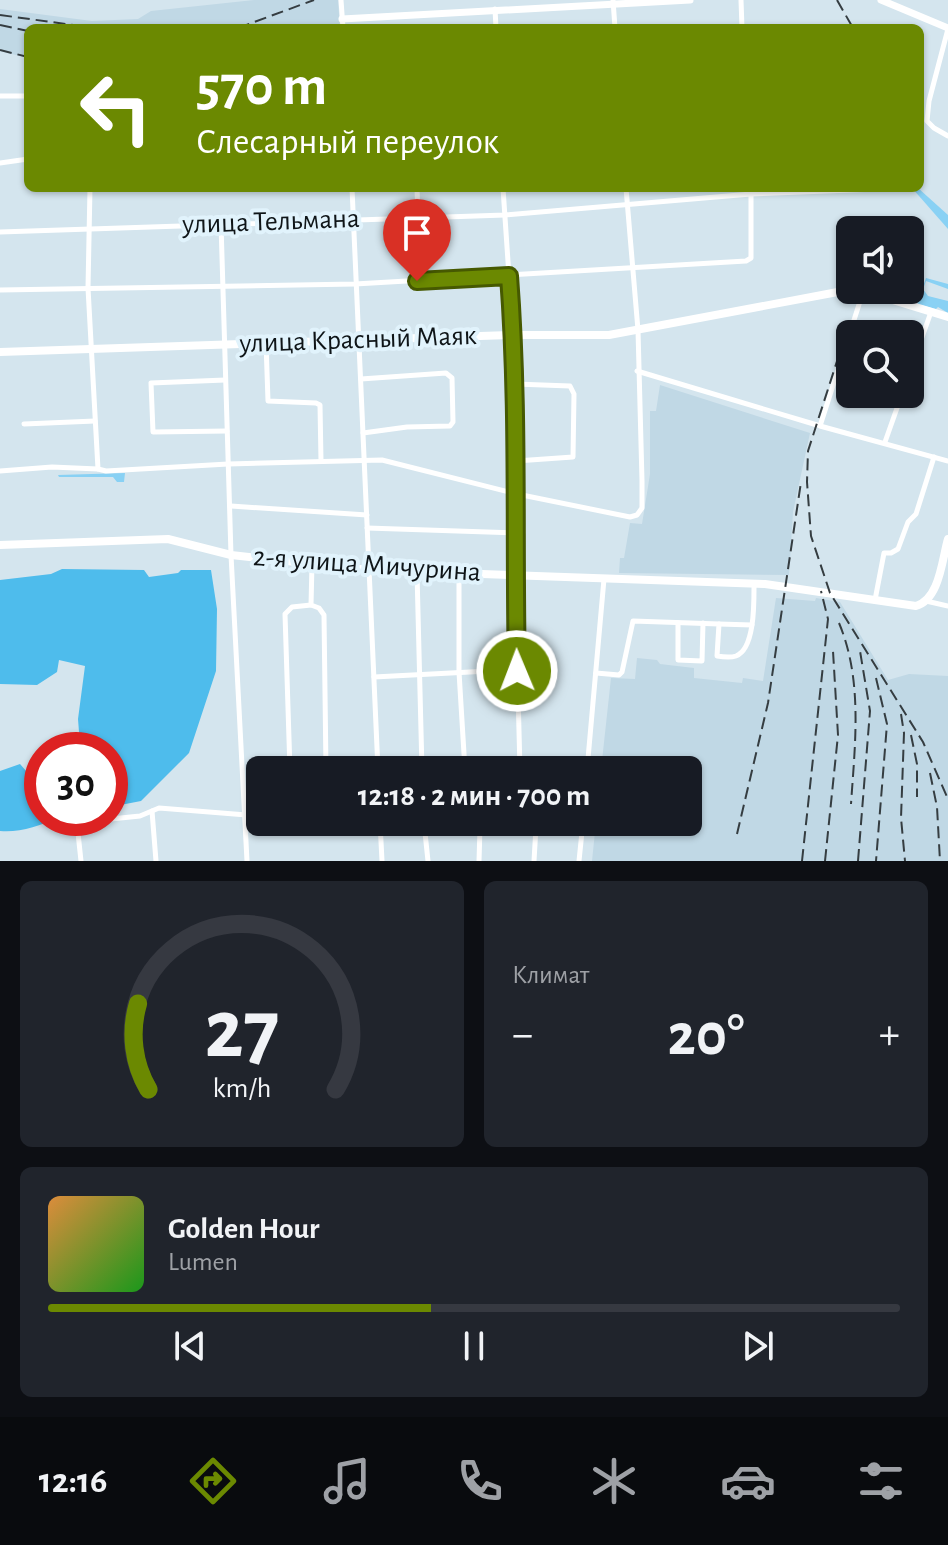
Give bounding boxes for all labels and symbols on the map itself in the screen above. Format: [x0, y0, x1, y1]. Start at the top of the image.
pin [383, 199, 451, 281]
street label: улица Тельмана [181, 205, 360, 239]
street label: улица Красный Маяк [238, 322, 477, 358]
street label: 2-я улица Мичурина [252, 543, 482, 587]
position arrow [475, 629, 559, 713]
speed limit sign: 30 [24, 732, 128, 836]

